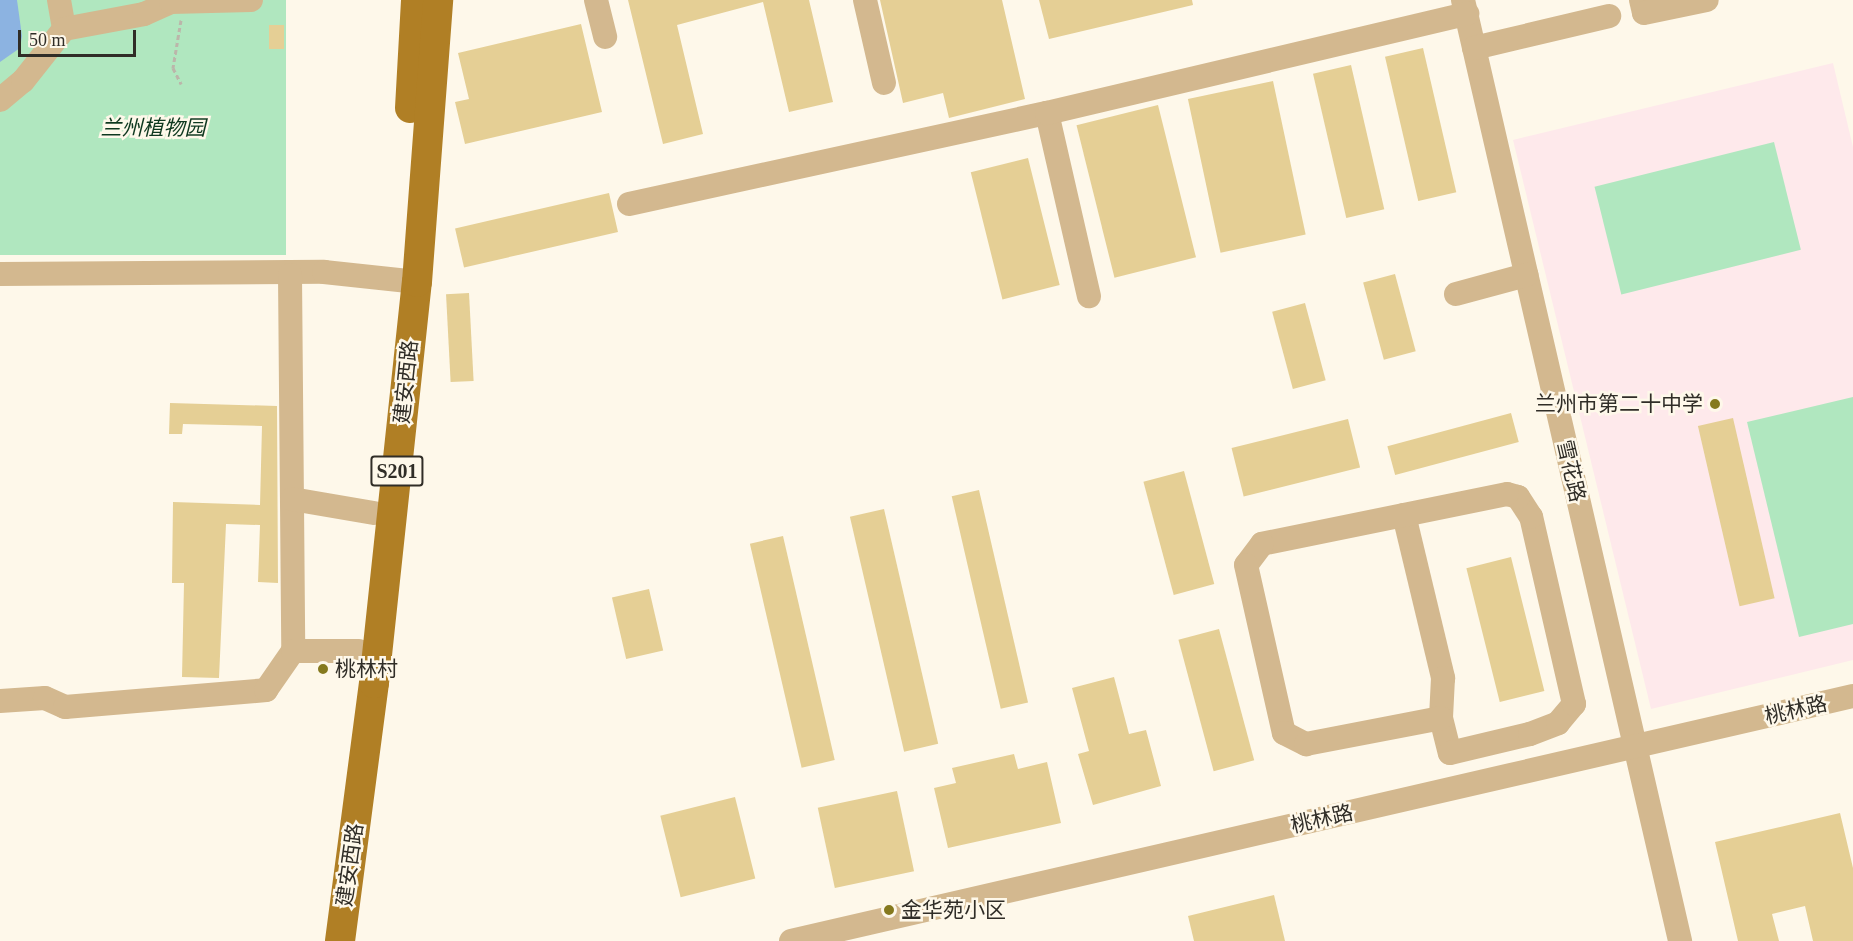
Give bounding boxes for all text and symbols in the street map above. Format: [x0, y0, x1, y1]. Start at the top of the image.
scale bar [21, 18, 140, 56]
text: 50 m [29, 30, 66, 50]
park label: 兰州植物园 [101, 115, 205, 141]
street label: 建安西路 [389, 339, 423, 425]
place label: 兰州市第二十中学 [1535, 391, 1703, 417]
marker: 兰州市第二十中学 [1708, 397, 1722, 411]
street label: 雪花路 [1552, 437, 1590, 505]
road number: S201 [370, 454, 424, 488]
place label: 桃林村 [335, 656, 398, 682]
marker: 桃林村 [316, 662, 330, 676]
street label: 桃林路 [1762, 691, 1830, 729]
street label: 桃林路 [1288, 800, 1356, 838]
street label: 建安西路 [332, 822, 368, 908]
place label: 金华苑小区 [901, 897, 1006, 923]
marker: 金华苑小区 [882, 903, 896, 917]

